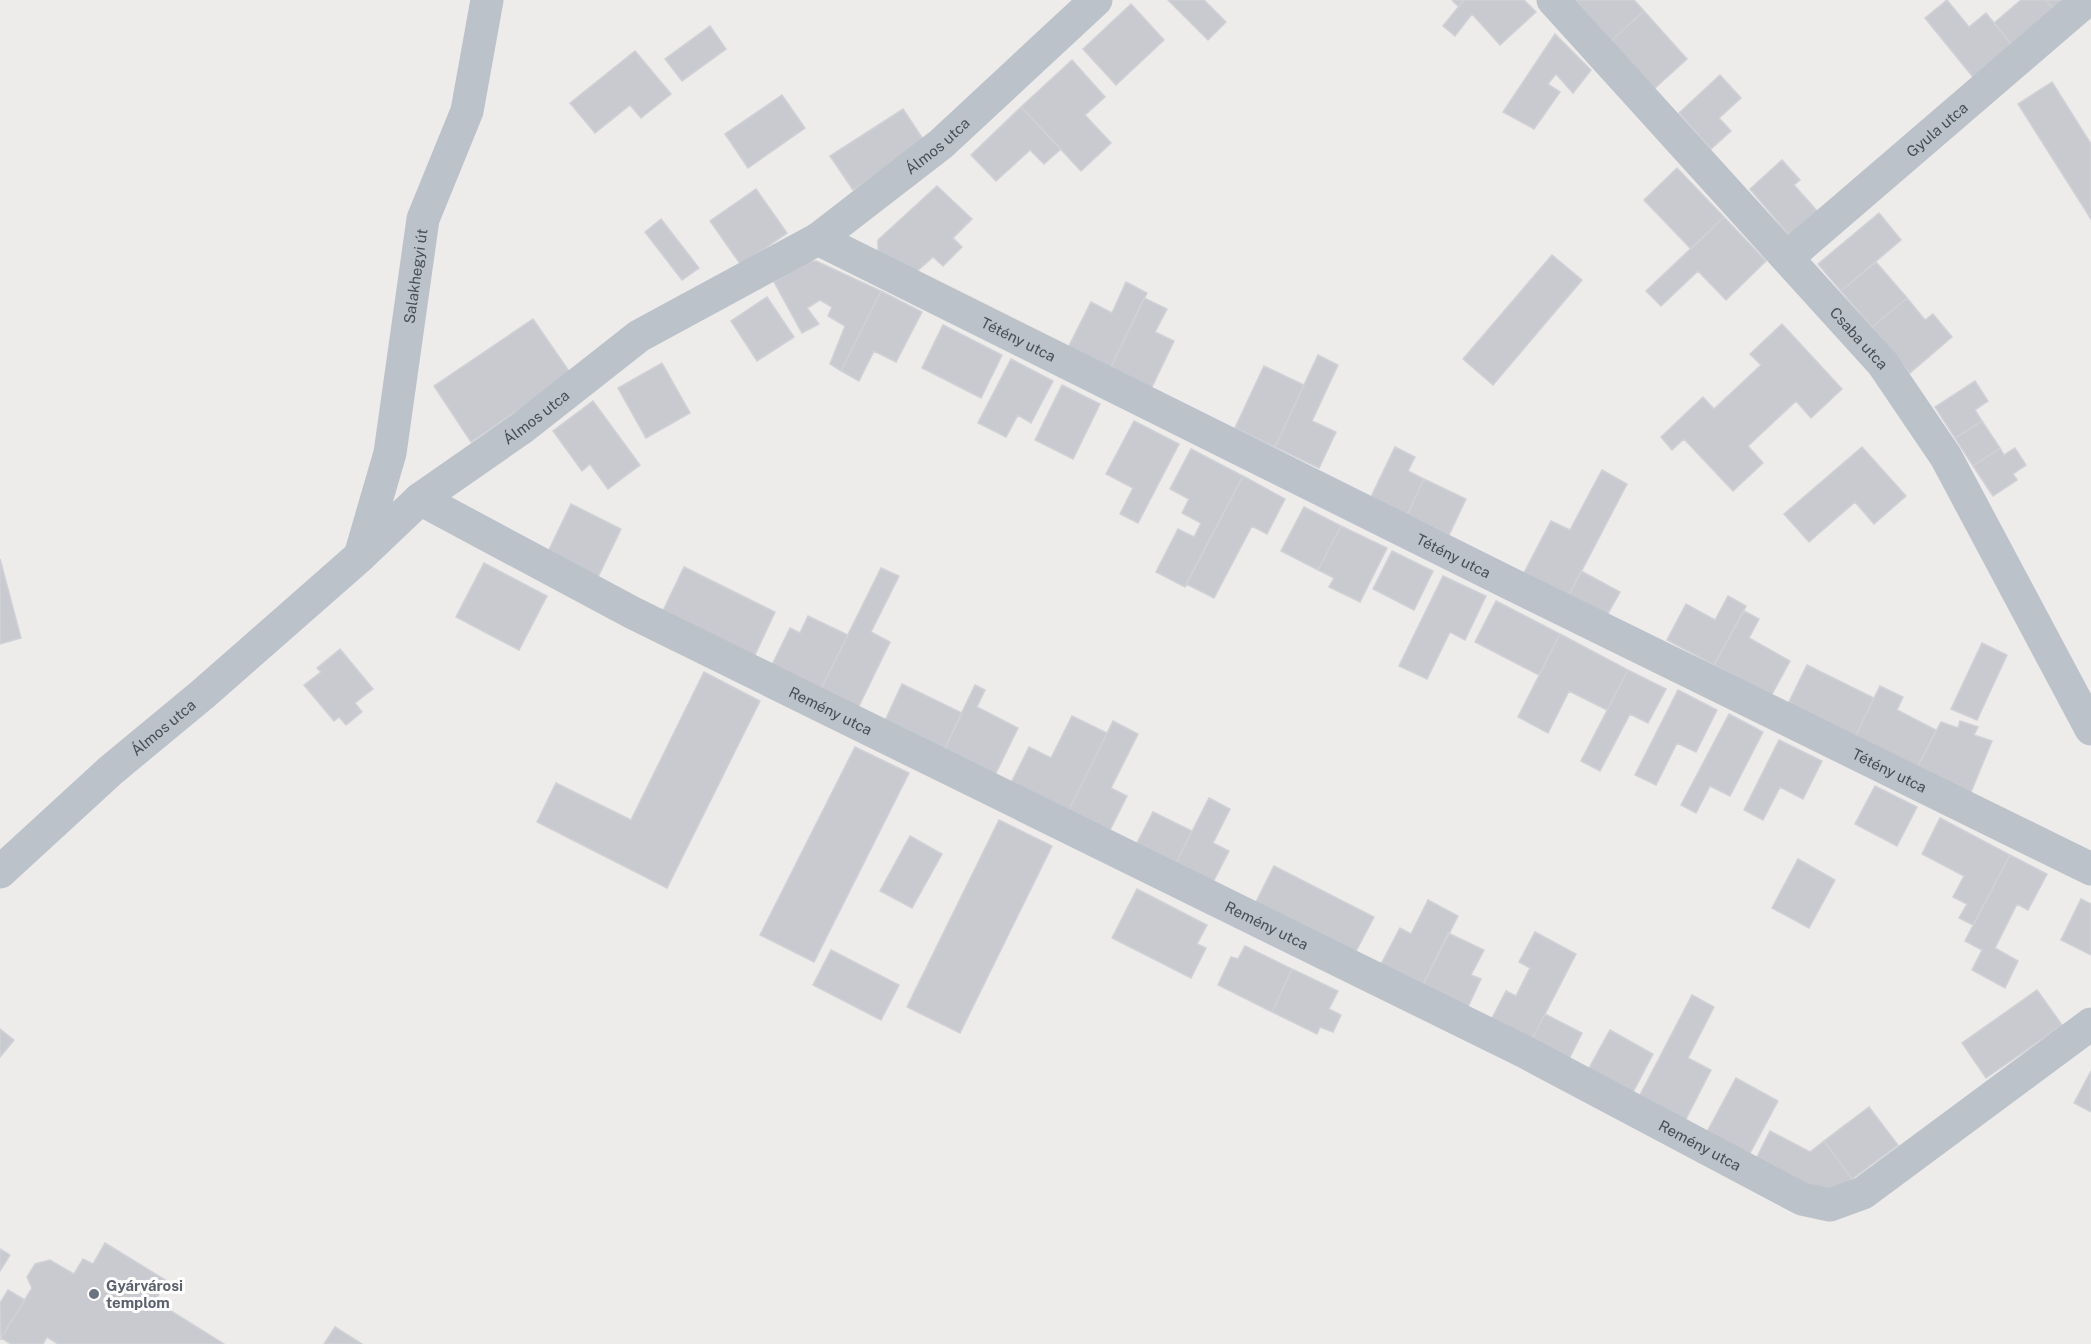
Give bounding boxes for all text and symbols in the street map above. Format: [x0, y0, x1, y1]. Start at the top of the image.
street label: Gyula utca [1903, 98, 1971, 160]
street label: Álmos utca [902, 114, 973, 177]
street label: Salakhegyi út [400, 227, 430, 325]
street label: Csaba utca [1827, 303, 1892, 372]
street label: Tétény utca [979, 313, 1059, 364]
street label: Álmos utca [500, 386, 572, 447]
street label: Tétény utca [1414, 530, 1494, 581]
street label: Remény utca [786, 683, 875, 738]
street label: Álmos utca [127, 696, 199, 759]
street label: Tétény utca [1850, 745, 1930, 796]
street label: Remény utca [1222, 897, 1311, 953]
street label: Remény utca [1656, 1116, 1744, 1174]
place label: Gyárvárosi templom [106, 1277, 183, 1311]
marker: Gyárvárosi templom [87, 1287, 101, 1301]

